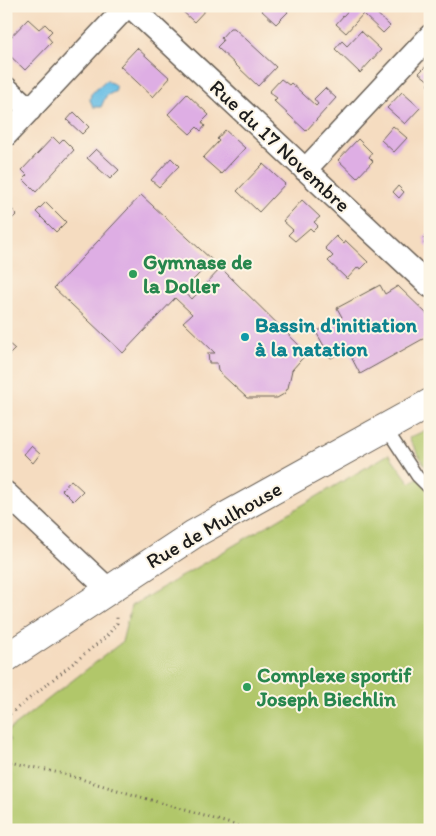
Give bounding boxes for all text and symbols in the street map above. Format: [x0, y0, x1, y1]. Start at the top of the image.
street label: Rue du 17 Novembre [205, 74, 356, 217]
place label: Gymnase de la Doller [143, 249, 253, 298]
marker: Gymnase de la Doller [127, 268, 139, 280]
place label: Bassin d'initiation à la natation [255, 312, 418, 361]
marker: Bassin d'initiation à la natation [239, 331, 251, 343]
street label: Rue de Mulhouse [142, 476, 286, 573]
place label: Complexe sportif Joseph Biechlin [256, 662, 412, 712]
marker: Complexe sportif Joseph Biechlin [241, 681, 253, 693]

